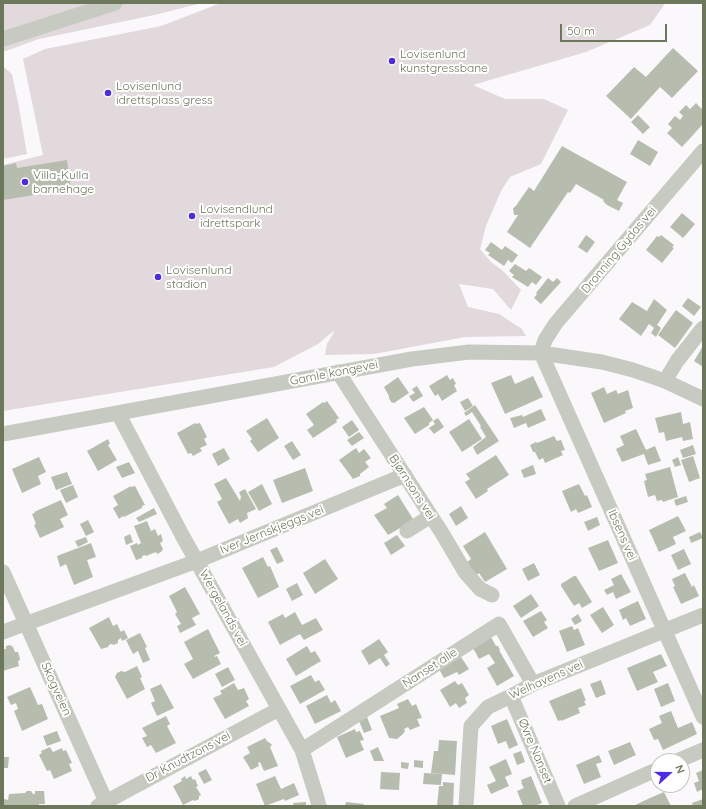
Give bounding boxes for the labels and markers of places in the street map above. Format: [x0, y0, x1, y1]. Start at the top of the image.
place label: Lovisenlund kunstgressbane [400, 47, 488, 75]
marker: Lovisenlund kunstgressbane [387, 56, 397, 66]
place label: Lovisenlund idrettsplass gress [116, 79, 213, 107]
marker: Lovisenlund idrettsplass gress [103, 88, 113, 98]
place label: Villa-Kulla barnehage [33, 168, 94, 196]
marker: Villa-Kulla barnehage [20, 177, 30, 187]
place label: Lovisendlund idrettspark [200, 202, 273, 230]
marker: Lovisendlund idrettspark [187, 211, 197, 221]
place label: Lovisenlund stadion [166, 263, 232, 291]
marker: Lovisenlund stadion [153, 272, 163, 282]

